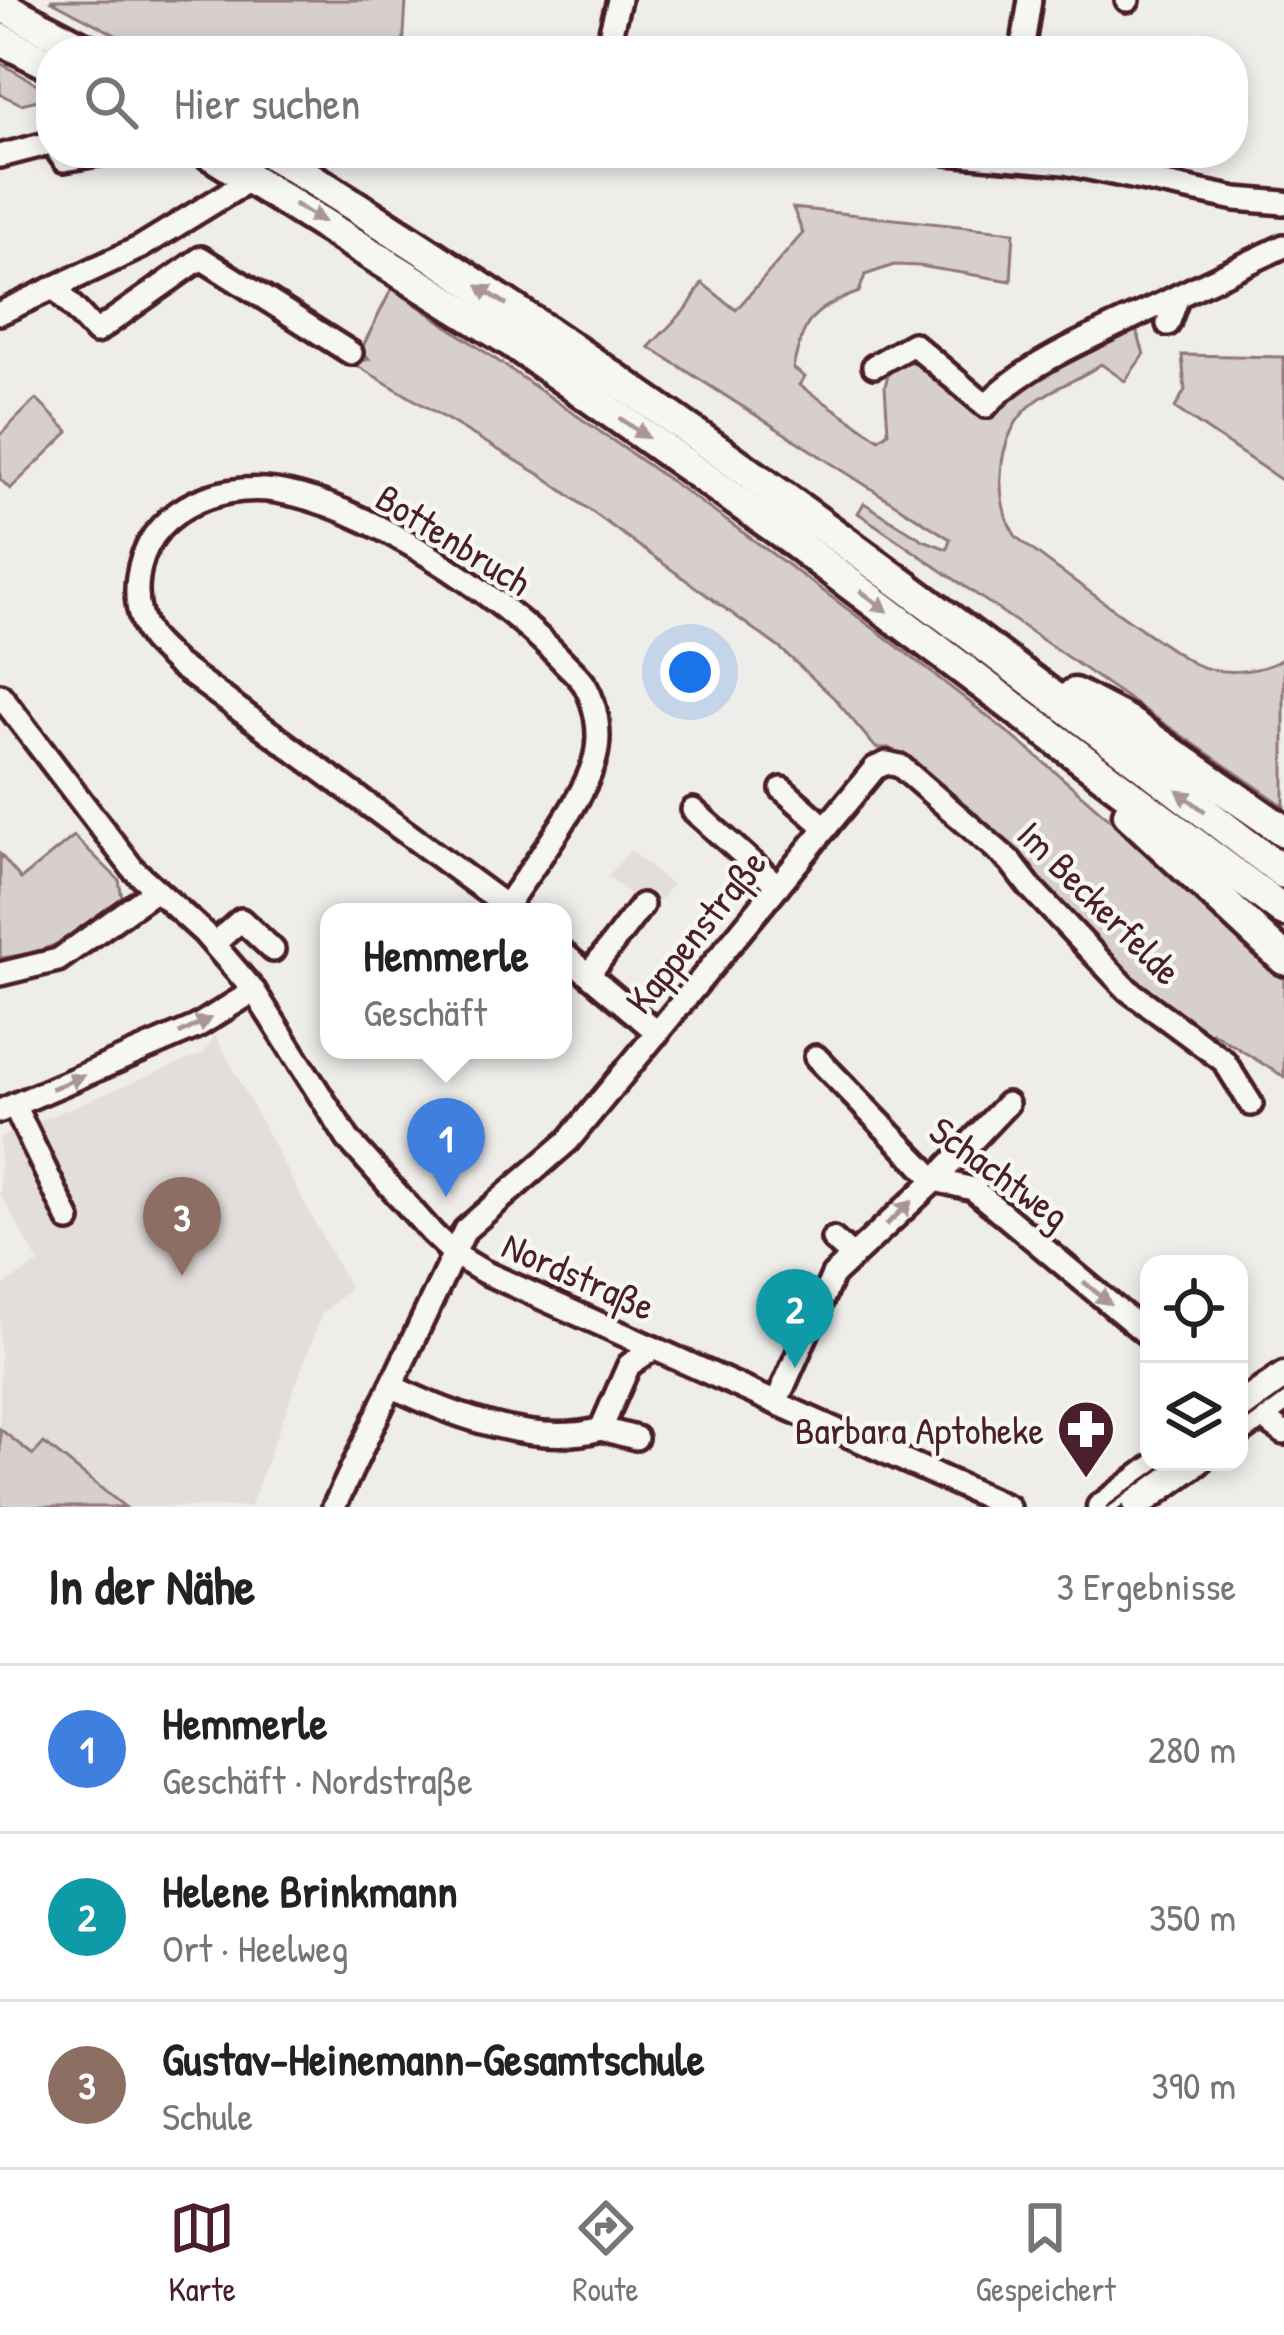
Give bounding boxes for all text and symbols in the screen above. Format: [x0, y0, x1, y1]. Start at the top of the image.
search box [36, 36, 1248, 168]
icon: search [78, 69, 144, 135]
text: Hier suchen [174, 72, 361, 133]
one-way arrow [292, 202, 326, 223]
one-way arrow [476, 284, 509, 306]
one-way arrow [618, 416, 650, 439]
street label: Bottenbruch [366, 471, 542, 607]
one-way arrow [858, 589, 889, 613]
your location [660, 642, 720, 702]
one-way arrow [1175, 790, 1207, 814]
street label: Im Beckerfelde [1006, 808, 1194, 996]
street label: Kappenstraße [612, 838, 778, 1024]
popup [320, 903, 572, 1059]
text: Hemmerle [363, 924, 529, 985]
text: Geschäft [363, 985, 487, 1038]
one-way arrow [178, 1017, 212, 1037]
one-way arrow [51, 1072, 87, 1091]
pin: 1 [407, 1098, 485, 1197]
street label: Schachtweg [919, 1103, 1081, 1241]
pin: 3 [143, 1177, 221, 1276]
one-way arrow [885, 1199, 914, 1227]
street label: Nordstraße [494, 1218, 664, 1332]
map controls [1140, 1255, 1248, 1471]
button: locate [1140, 1255, 1248, 1363]
pin: 2 [756, 1269, 834, 1368]
one-way arrow [1082, 1279, 1113, 1305]
button: layers [1140, 1363, 1248, 1471]
pharmacy icon: Barbara Aptoheke [1055, 1398, 1117, 1480]
place label: Barbara Aptoheke [795, 1403, 1044, 1456]
text: In der Nähe [48, 1551, 255, 1620]
text: 3 Ergebnisse [1056, 1559, 1236, 1612]
text: Hemmerle [162, 1692, 327, 1753]
text: 1 [80, 1722, 94, 1775]
text: 280 m [1148, 1722, 1236, 1775]
text: Geschäft · Nordstraße [162, 1753, 473, 1806]
text: Helene Brinkmann [162, 1860, 458, 1921]
text: 2 [78, 1890, 96, 1943]
text: 350 m [1149, 1890, 1236, 1943]
text: Ort · Heelweg [162, 1921, 348, 1974]
text: Gustav-Heinemann-Gesamtschule [162, 2028, 705, 2089]
text: 3 [78, 2058, 96, 2111]
text: 390 m [1151, 2058, 1236, 2111]
text: Schule [162, 2089, 253, 2142]
tab: Karte [168, 2195, 236, 2311]
tab: Route [573, 2195, 639, 2311]
tab: Gespeichert [975, 2195, 1116, 2311]

